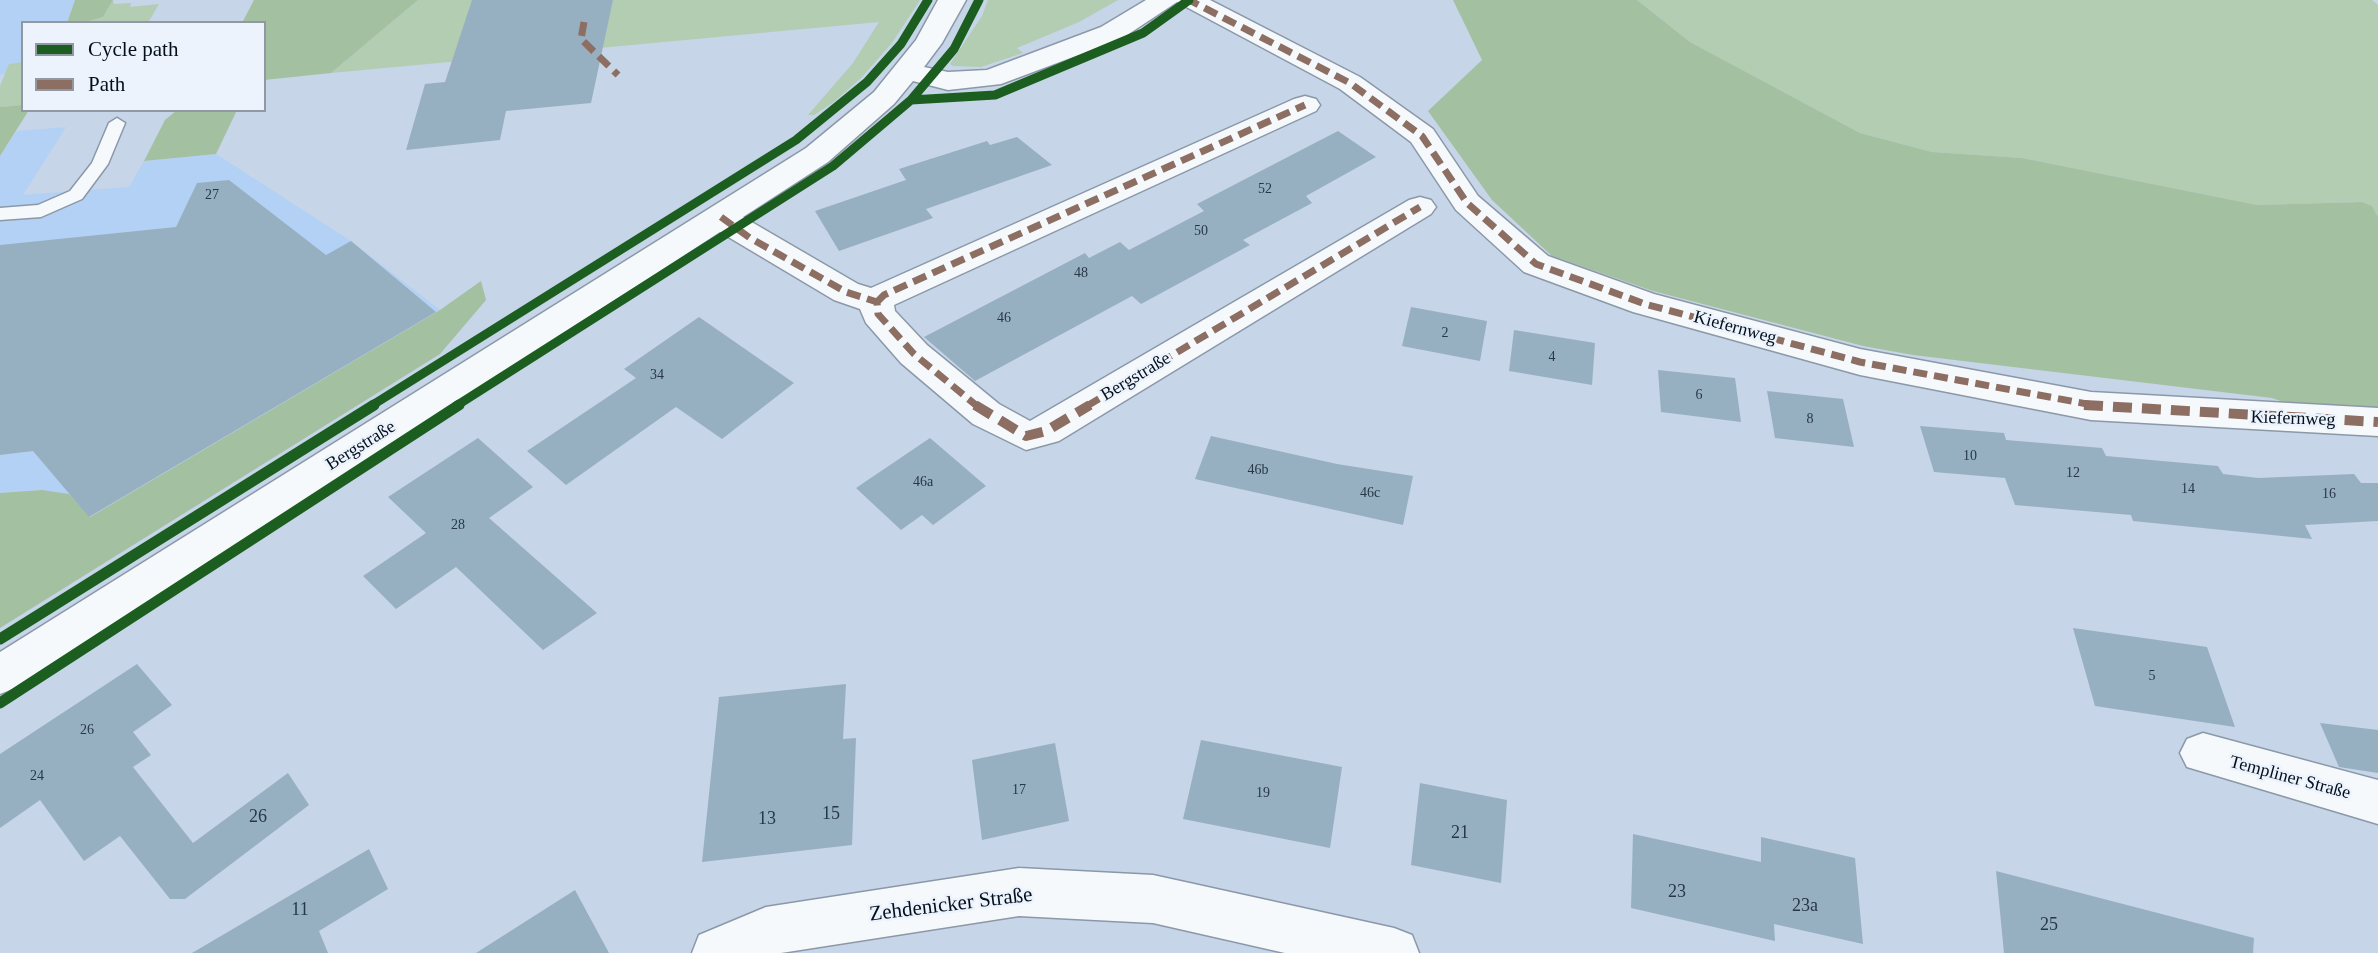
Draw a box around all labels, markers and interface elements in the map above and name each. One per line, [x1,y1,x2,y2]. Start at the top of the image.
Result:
legend [21,21,266,112]
text: Cycle path [88,37,178,61]
text: Path [88,72,125,96]
house number: 52 [1258,181,1272,197]
house number: 27 [205,187,219,203]
house number: 50 [1194,223,1208,239]
house number: 48 [1074,265,1088,281]
street label: Kiefernweg [1691,307,1779,349]
house number: 46 [997,310,1011,326]
house number: 2 [1442,325,1448,341]
street label: Bergstraße [1097,348,1175,406]
house number: 4 [1548,349,1556,365]
house number: 34 [650,367,664,383]
house number: 6 [1696,387,1702,403]
street label: Kiefernweg [2250,407,2336,431]
house number: 8 [1806,411,1814,427]
street label: Bergstraße [322,416,400,476]
house number: 10 [1963,448,1977,464]
house number: 46b [1248,462,1268,478]
house number: 12 [2066,465,2080,481]
house number: 46a [913,474,933,490]
house number: 14 [2181,481,2195,497]
house number: 46c [1360,485,1380,501]
house number: 16 [2322,486,2336,502]
house number: 28 [451,517,465,533]
house number: 5 [2148,668,2156,684]
house number: 26 [80,722,94,738]
street label: Templiner Straße [2227,751,2353,805]
house number: 24 [30,768,44,784]
house number: 17 [1012,782,1026,798]
house number: 19 [1256,785,1270,801]
house number: 15 [822,803,840,825]
house number: 26 [249,806,267,828]
house number: 13 [758,808,776,830]
house number: 21 [1451,822,1469,844]
house number: 23 [1668,881,1686,903]
street label: Zehdenicker Straße [868,883,1034,927]
house number: 23a [1792,895,1818,917]
house number: 11 [291,899,309,921]
house number: 25 [2040,914,2058,936]

